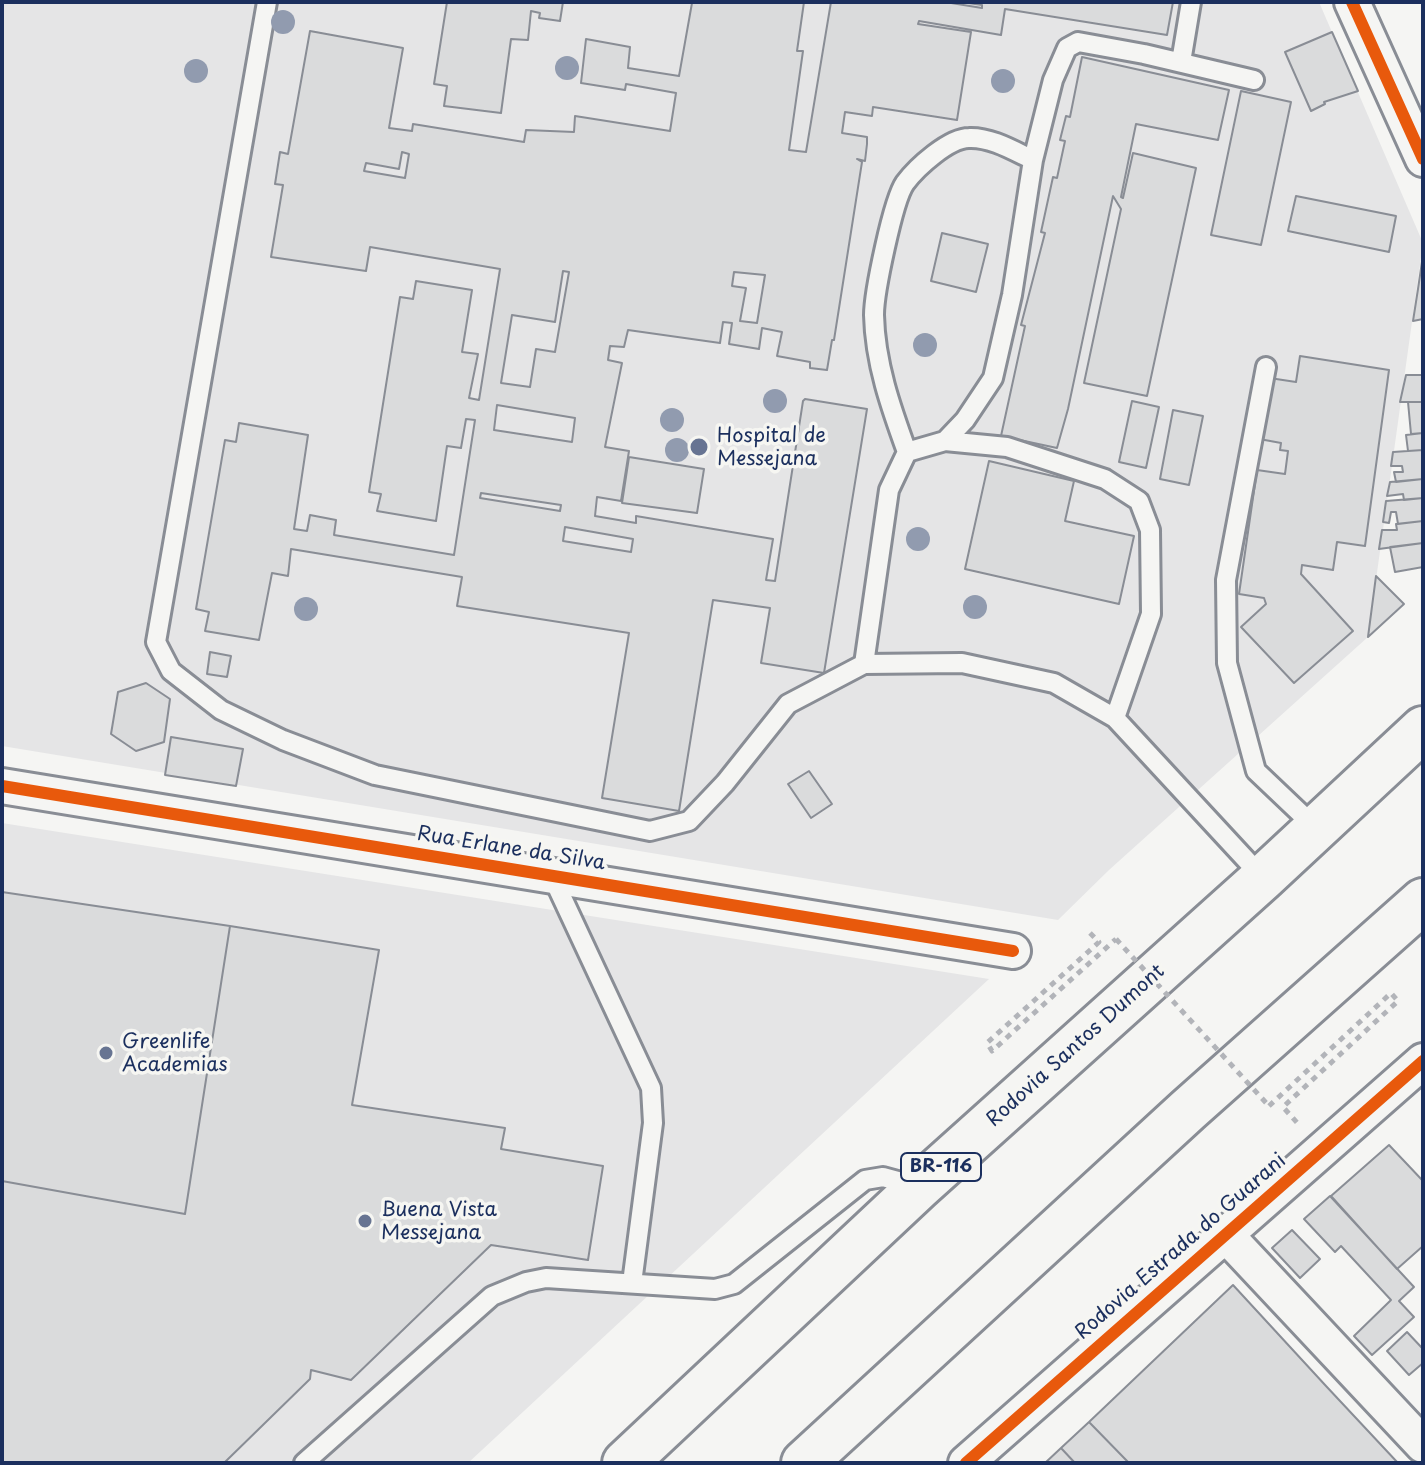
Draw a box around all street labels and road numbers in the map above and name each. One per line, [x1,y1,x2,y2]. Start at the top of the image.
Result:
street label: Rua Erlane da Silva [415,822,607,876]
street label: Rodovia Santos Dumont [982,960,1170,1132]
street label: Rodovia Estrada do Guarani [1071,1149,1291,1345]
road number: BR-116 [901,1153,981,1181]

